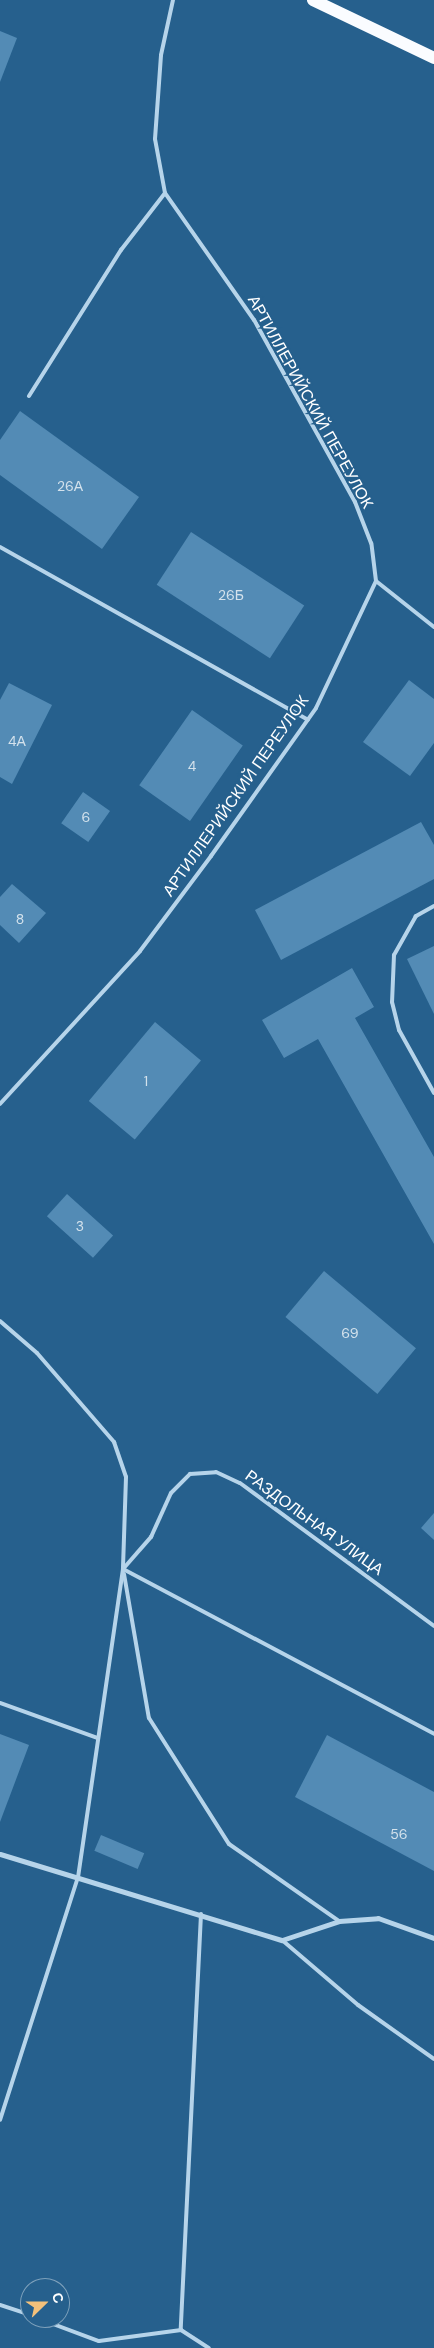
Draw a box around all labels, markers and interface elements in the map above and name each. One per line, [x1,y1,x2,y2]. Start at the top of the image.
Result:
street label: АРТИЛЛЕРИЙСКИЙ ПЕРЕУЛОК [243,292,377,512]
house number: 26А [57,478,83,494]
house number: 26Б [218,587,244,603]
street label: АРТИЛЛЕРИЙСКИЙ ПЕРЕУЛОК [159,692,313,900]
house number: 4А [8,733,26,749]
house number: 4 [188,758,196,774]
house number: 6 [82,809,90,825]
house number: 8 [16,911,24,927]
house number: 1 [144,1073,148,1089]
house number: 3 [76,1218,84,1234]
house number: 69 [341,1325,359,1341]
street label: РАЗДОЛЬНАЯ УЛИЦА [241,1466,387,1580]
house number: 56 [390,1826,408,1842]
north arrow [20,2278,70,2328]
text: С [48,2290,68,2306]

